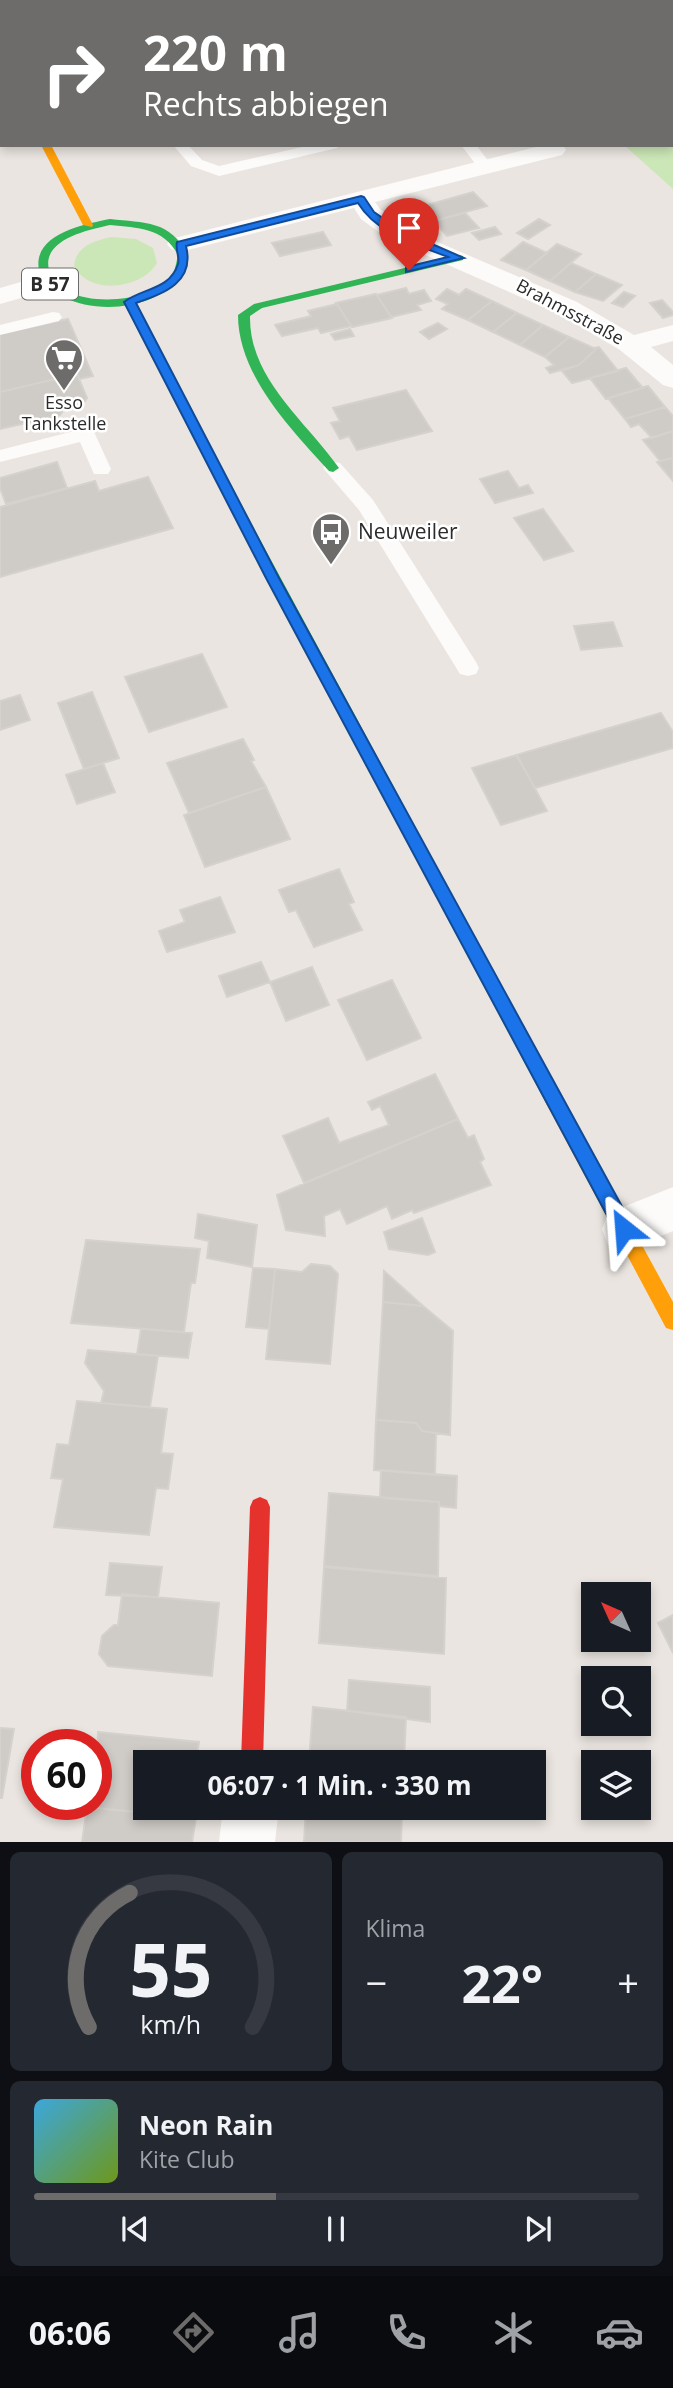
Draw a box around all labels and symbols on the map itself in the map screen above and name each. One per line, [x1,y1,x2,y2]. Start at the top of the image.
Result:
pin [379,198,439,270]
road number: B 57 [22,268,78,300]
street label: Brahmsstraße [512,273,629,350]
supermarket icon: Esso Tankstelle [43,337,85,392]
place label: Esso Tankstelle [22,390,106,435]
bus stop icon: Neuweiler [310,511,352,566]
place label: Neuweiler [358,517,458,545]
position arrow [587,1192,661,1266]
north arrow [581,1582,651,1652]
speed limit sign: 60 [21,1729,112,1820]

